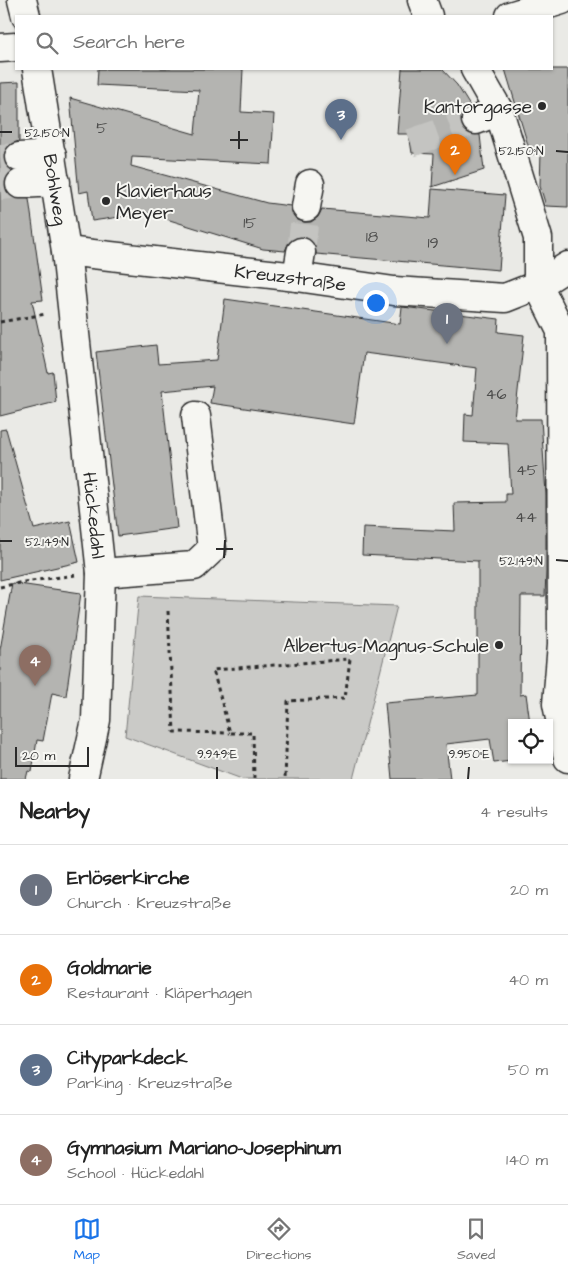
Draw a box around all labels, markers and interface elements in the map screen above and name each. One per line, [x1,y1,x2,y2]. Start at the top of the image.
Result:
search box [15,15,553,70]
icon: search [33,29,61,57]
text: Search here [73,29,185,56]
place label: Kantorgasse [424,94,532,122]
pin: 3 [325,99,357,140]
marker: Kantorgasse [536,100,548,112]
house number: 5 [96,117,108,139]
text: 52.150°N [25,125,70,142]
pin: 2 [439,134,471,175]
text: 52.150°N [499,143,544,160]
street label: Bohlweg [36,152,74,228]
place label: Klavierhaus Meyer [116,178,212,228]
marker: Klavierhaus Meyer [100,195,112,207]
house number: 15 [243,212,257,234]
house number: 18 [366,226,378,248]
house number: 19 [427,232,439,254]
street label: Kreuzstraße [233,258,348,299]
your location [363,290,389,316]
pin: 1 [431,303,463,344]
house number: 46 [486,383,506,405]
house number: 45 [516,459,539,481]
street label: Hückedahl [75,471,111,560]
house number: 44 [515,506,537,528]
text: 52.149°N [25,534,69,551]
text: 52.149°N [499,553,543,570]
place label: Albertus-Magnus-Schule [283,633,489,661]
marker: Albertus-Magnus-Schule [493,639,505,651]
pin: 4 [19,645,51,686]
map controls [508,719,553,764]
button: locate [508,719,553,764]
scale bar [15,744,89,767]
text: 20 m [22,746,55,766]
text: 9.949°E [197,746,237,763]
text: 9.950°E [448,746,490,763]
text: Nearby [20,797,90,826]
text: 4 results [480,801,548,823]
text: Erlöserkirche [67,865,189,892]
text: 1 [35,879,37,901]
text: 20 m [510,879,548,901]
text: Church · Kreuzstraße [67,892,231,914]
text: Goldmarie [67,955,152,982]
text: 2 [31,969,41,991]
text: 40 m [508,969,548,991]
text: Restaurant · Kläperhagen [67,982,252,1004]
text: Cityparkdeck [67,1045,188,1072]
text: 3 [32,1059,40,1081]
text: 50 m [508,1059,548,1081]
text: Parking · Kreuzstraße [67,1072,232,1094]
text: Gymnasium Mariano-Josephinum [67,1135,341,1162]
text: 4 [31,1149,41,1171]
text: 140 m [506,1149,548,1171]
text: School · Hückedahl [67,1162,204,1184]
tab: Map [73,1215,101,1265]
tab: Directions [246,1215,311,1265]
tab: Saved [457,1215,495,1265]

